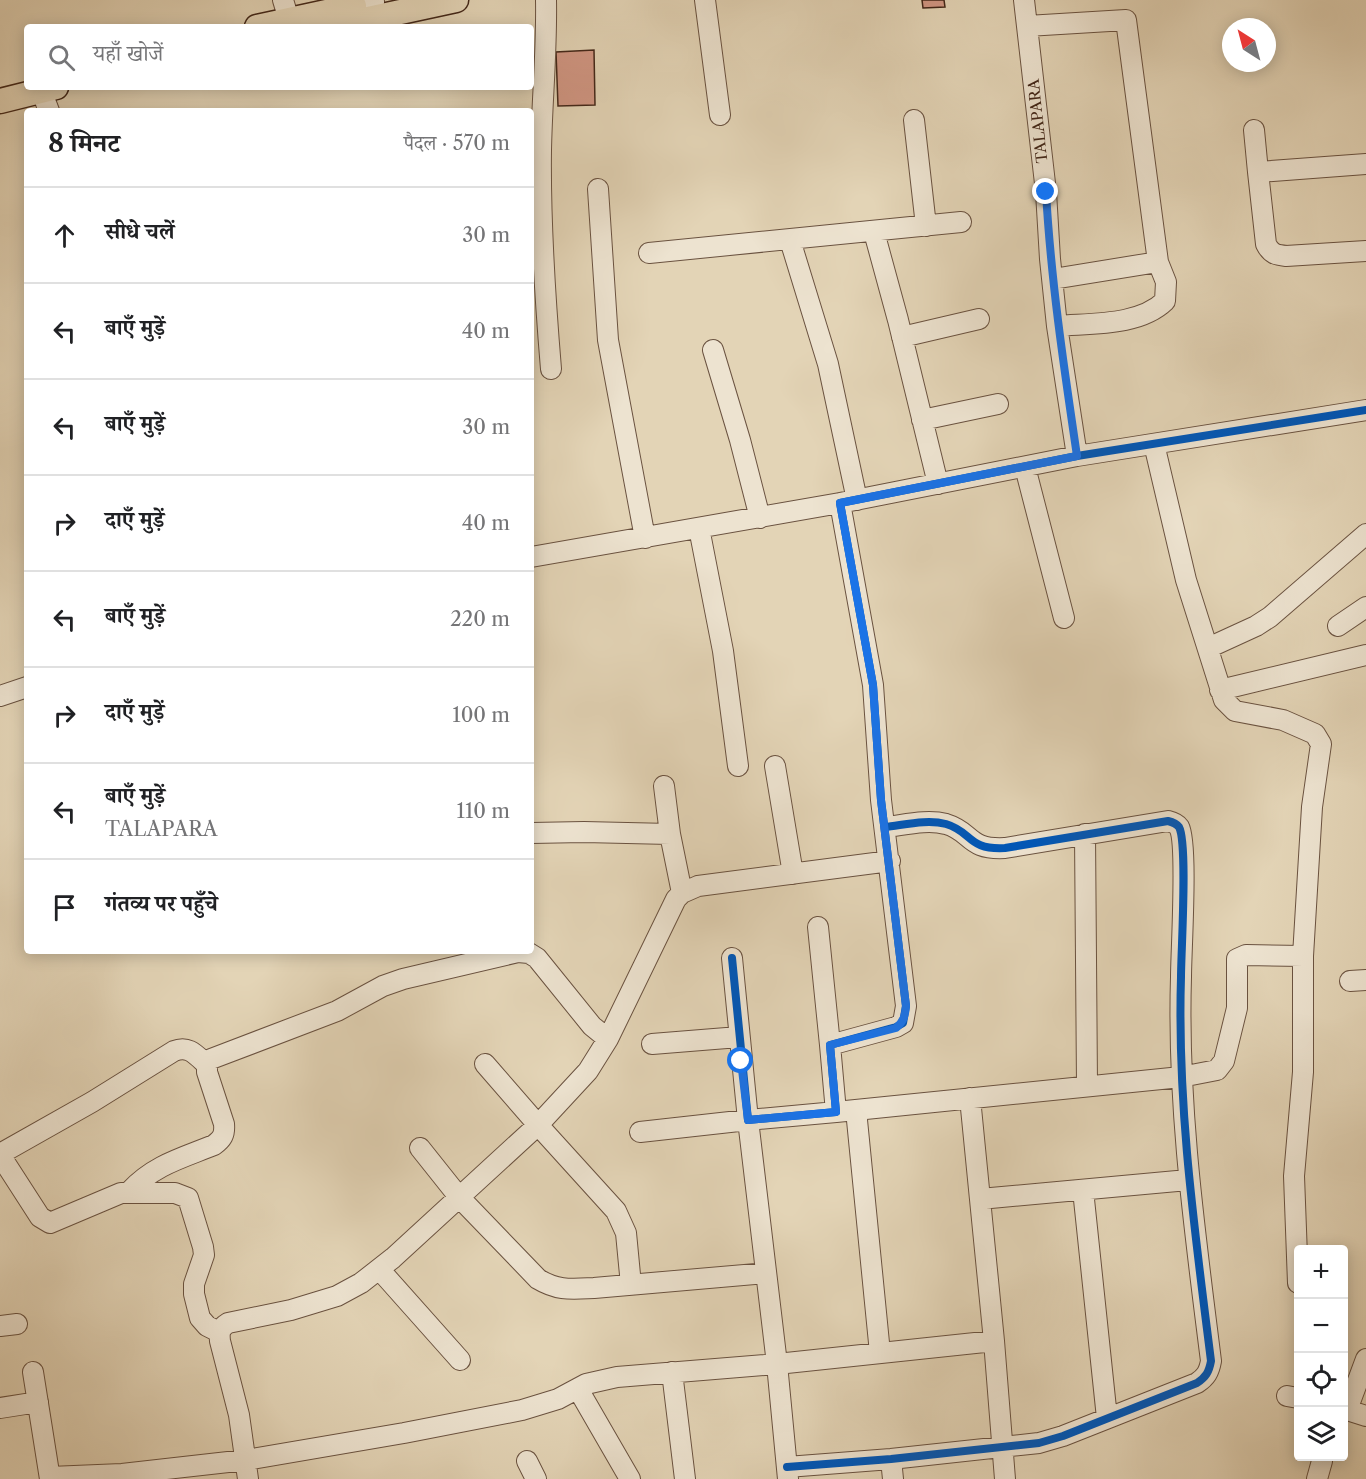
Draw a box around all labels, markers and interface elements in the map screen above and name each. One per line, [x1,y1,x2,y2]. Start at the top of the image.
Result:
north arrow [1222,18,1276,72]
search box [24,24,534,90]
text: यहाँ खोजें [93,40,163,67]
icon: search [45,41,78,74]
street label: TALAPARA [1024,77,1051,164]
text: 8 मिनट [48,127,120,159]
text: पैदल · 570 m [404,131,510,155]
route end [1032,178,1058,204]
text: सीधे चलें [105,218,174,245]
icon: ahead [48,219,81,252]
text: 30 m [462,223,510,247]
text: बाएँ मुड़ें [105,314,165,341]
icon: left [48,315,81,348]
text: 40 m [462,319,510,343]
text: बाएँ मुड़ें [105,410,165,437]
icon: left [48,411,81,444]
text: 30 m [462,415,510,439]
text: दाएँ मुड़ें [105,506,164,533]
icon: right [48,507,81,540]
text: 40 m [462,511,510,535]
text: बाएँ मुड़ें [105,602,165,629]
icon: left [48,603,81,636]
text: 220 m [450,607,510,631]
text: दाएँ मुड़ें [105,698,164,725]
icon: right [48,699,81,732]
text: 100 m [452,703,510,727]
text: बाएँ मुड़ें [105,782,165,809]
icon: left [48,795,81,828]
text: 110 m [457,799,510,823]
text: TALAPARA [105,817,218,841]
text: गंतव्य पर पहुँचे [105,890,218,917]
icon: arrive [48,891,81,924]
route start [727,1047,753,1073]
map controls [1294,1245,1348,1461]
button: + [1294,1245,1348,1299]
button: − [1294,1299,1348,1353]
button: locate [1294,1353,1348,1407]
button: layers [1294,1407,1348,1461]

